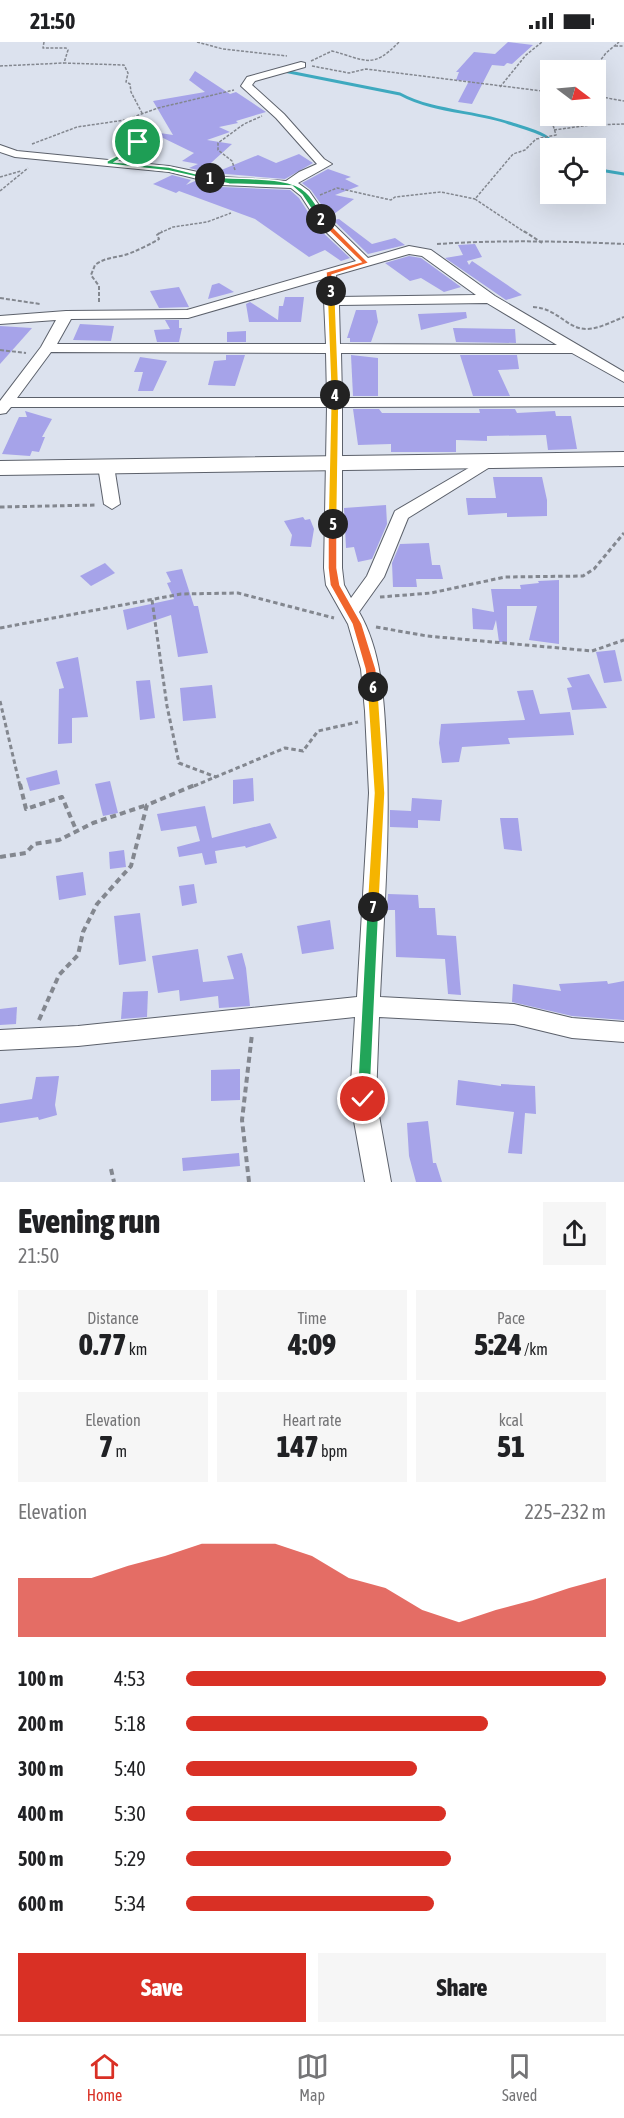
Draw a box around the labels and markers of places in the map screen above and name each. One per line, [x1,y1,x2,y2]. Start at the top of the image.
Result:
pin [112,116,163,167]
pin: 1 [195,163,225,193]
pin: 2 [306,204,336,234]
pin: 3 [316,276,346,306]
pin: 4 [320,380,350,410]
pin: 5 [318,509,348,539]
pin: 6 [358,672,388,702]
pin: 7 [358,892,388,922]
pin [337,1073,388,1124]

